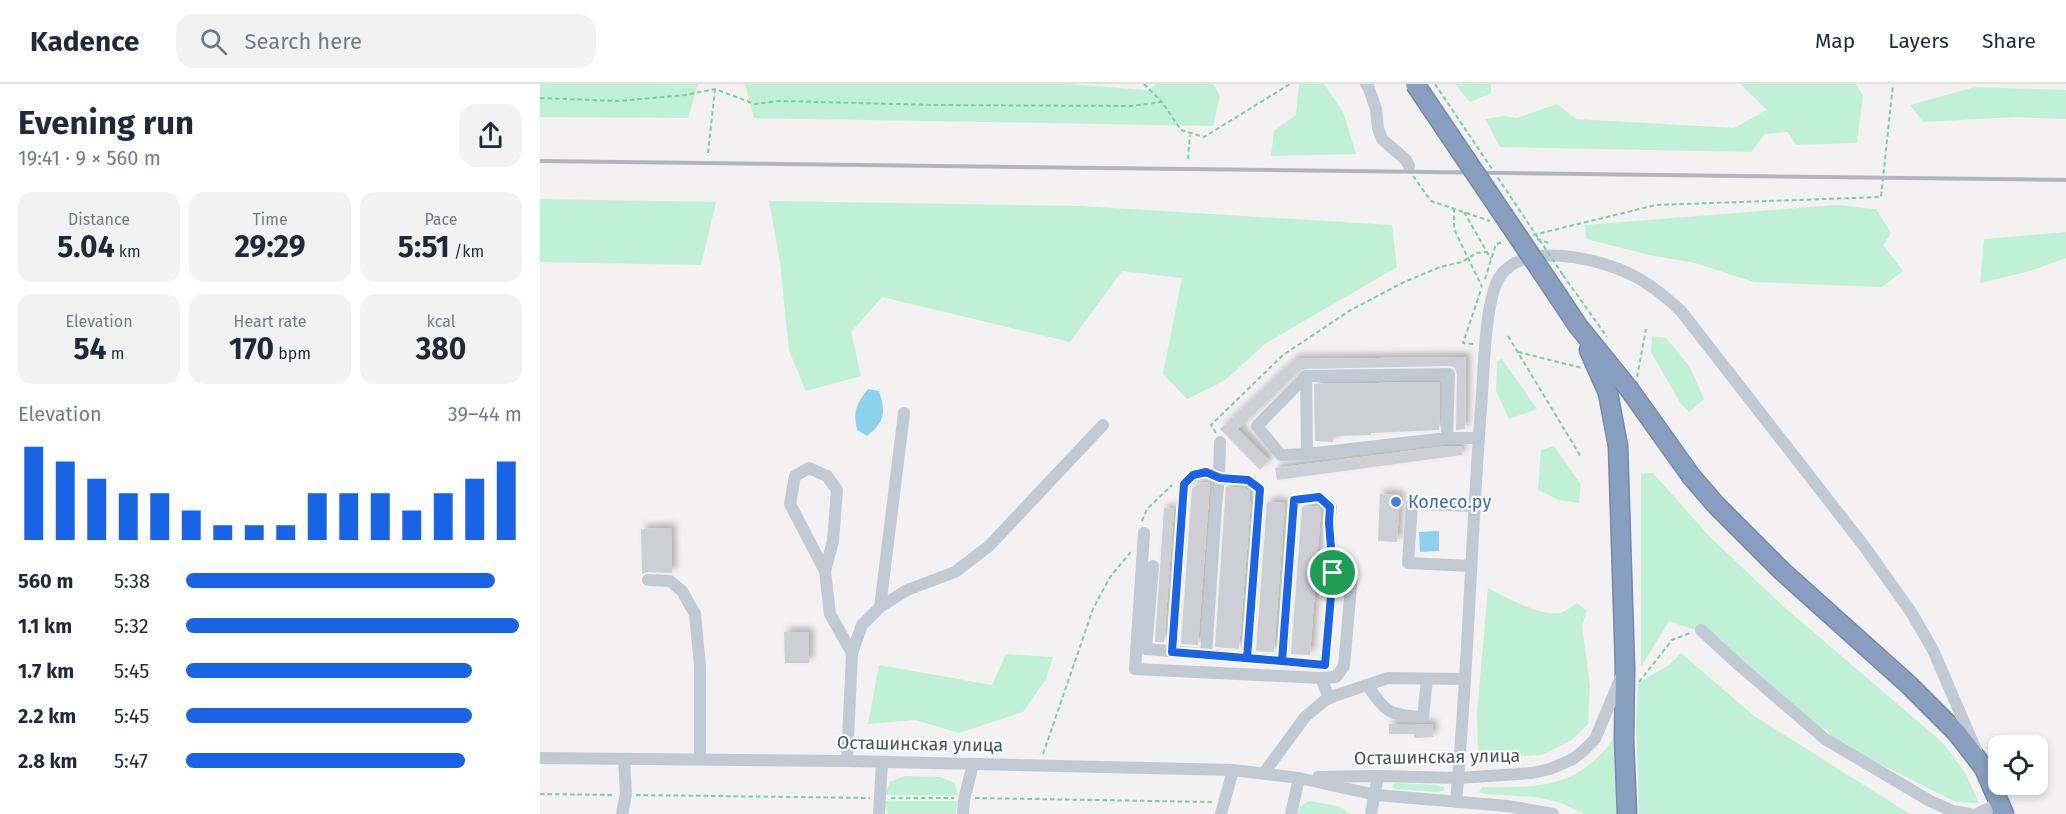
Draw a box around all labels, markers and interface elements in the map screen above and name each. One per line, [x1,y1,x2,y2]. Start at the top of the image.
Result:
search box [176,14,596,68]
text: Kadence [30,25,140,58]
icon: search [197,25,230,58]
text: Search here [245,28,362,55]
text: Map [1815,28,1855,54]
text: Layers [1888,28,1949,54]
text: Share [1982,28,2036,54]
text: Evening run [18,103,194,143]
button: share [459,104,522,167]
text: 19:41 · 9 × 560 m [18,146,161,170]
text: Distance [68,210,130,229]
text: Time [252,210,288,229]
text: Pace [424,210,458,229]
text: 5.04 [57,229,115,265]
text: 29:29 [234,229,306,265]
text: 5:51 [398,229,450,265]
text: km [115,242,141,261]
text: /km [450,242,484,261]
text: Elevation [65,312,133,331]
text: Heart rate [234,312,306,331]
text: kcal [427,312,455,331]
text: 54 [74,331,107,367]
text: 170 [229,331,274,367]
text: 380 [416,331,466,367]
text: m [107,344,124,363]
text: bpm [274,344,311,363]
text: Elevation [18,402,102,426]
text: 39–44 m [448,402,522,426]
place label: Колесо.ру [1408,491,1491,513]
marker: Колесо.ру [1389,495,1403,509]
pin [1307,547,1358,598]
icon: arrive [1316,556,1349,589]
text: 560 m [18,569,73,593]
text: 5:38 [114,569,150,593]
text: 1.1 km [18,614,72,638]
text: 5:32 [114,614,149,638]
text: 1.7 km [18,659,74,683]
text: 5:45 [114,659,149,683]
text: 2.2 km [18,704,76,728]
text: 5:45 [114,704,149,728]
street label: Осташинская улица [837,732,1003,756]
map controls [1988,735,2048,795]
button: locate [1988,735,2048,795]
street label: Осташинская улица [1354,745,1520,769]
text: 2.8 km [18,749,77,773]
text: 5:47 [114,749,148,773]

